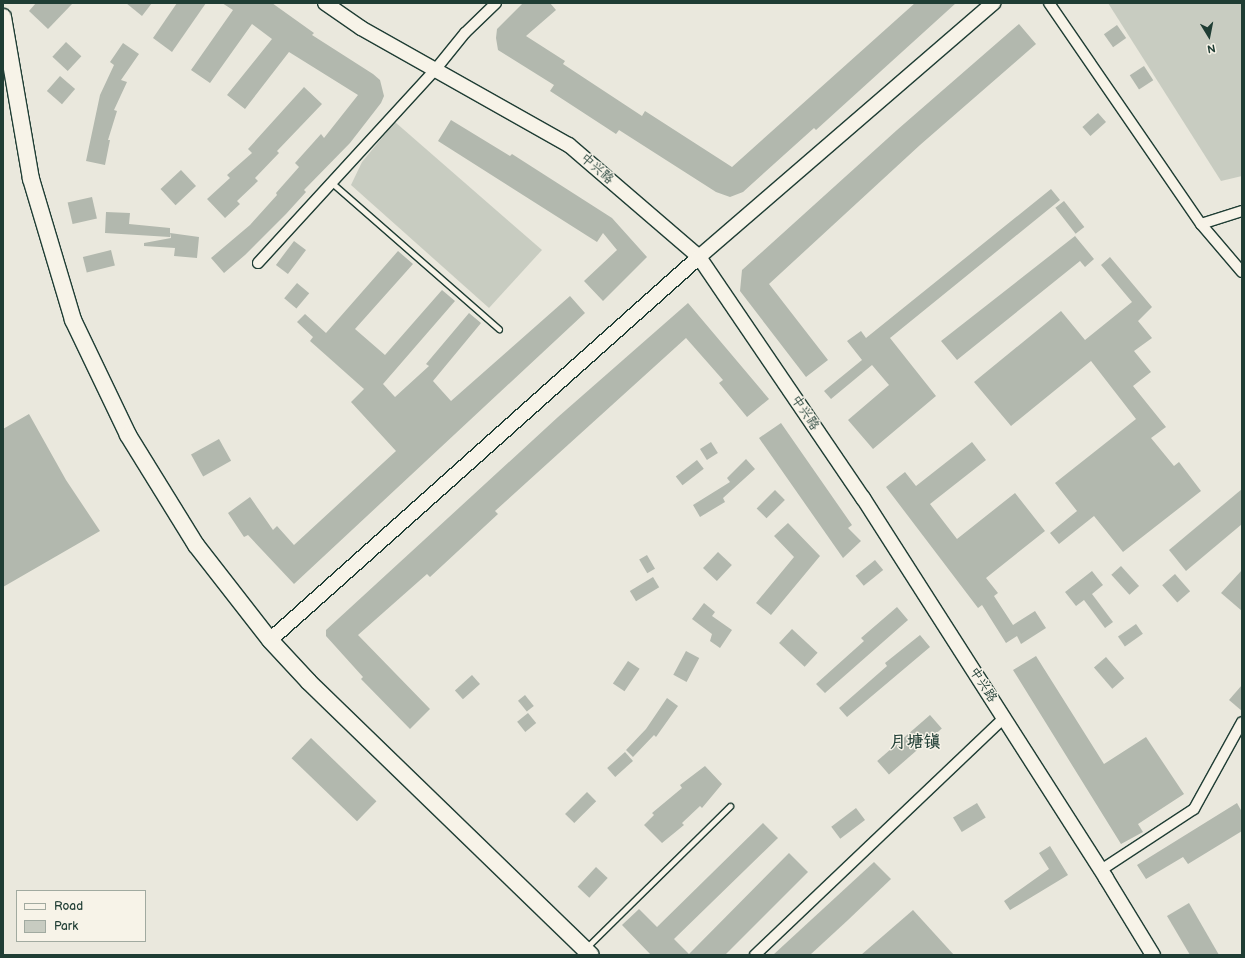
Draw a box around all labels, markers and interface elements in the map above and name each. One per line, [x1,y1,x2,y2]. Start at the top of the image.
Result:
north arrow [1189,16,1229,56]
text: N [1206,41,1216,55]
street label: 中兴路 [577,150,617,188]
street label: 中兴路 [788,392,822,434]
street label: 中兴路 [966,664,1000,706]
district label: 月塘镇 [890,733,940,753]
legend [16,890,146,942]
text: Road [54,899,83,914]
text: Park [54,919,78,934]

